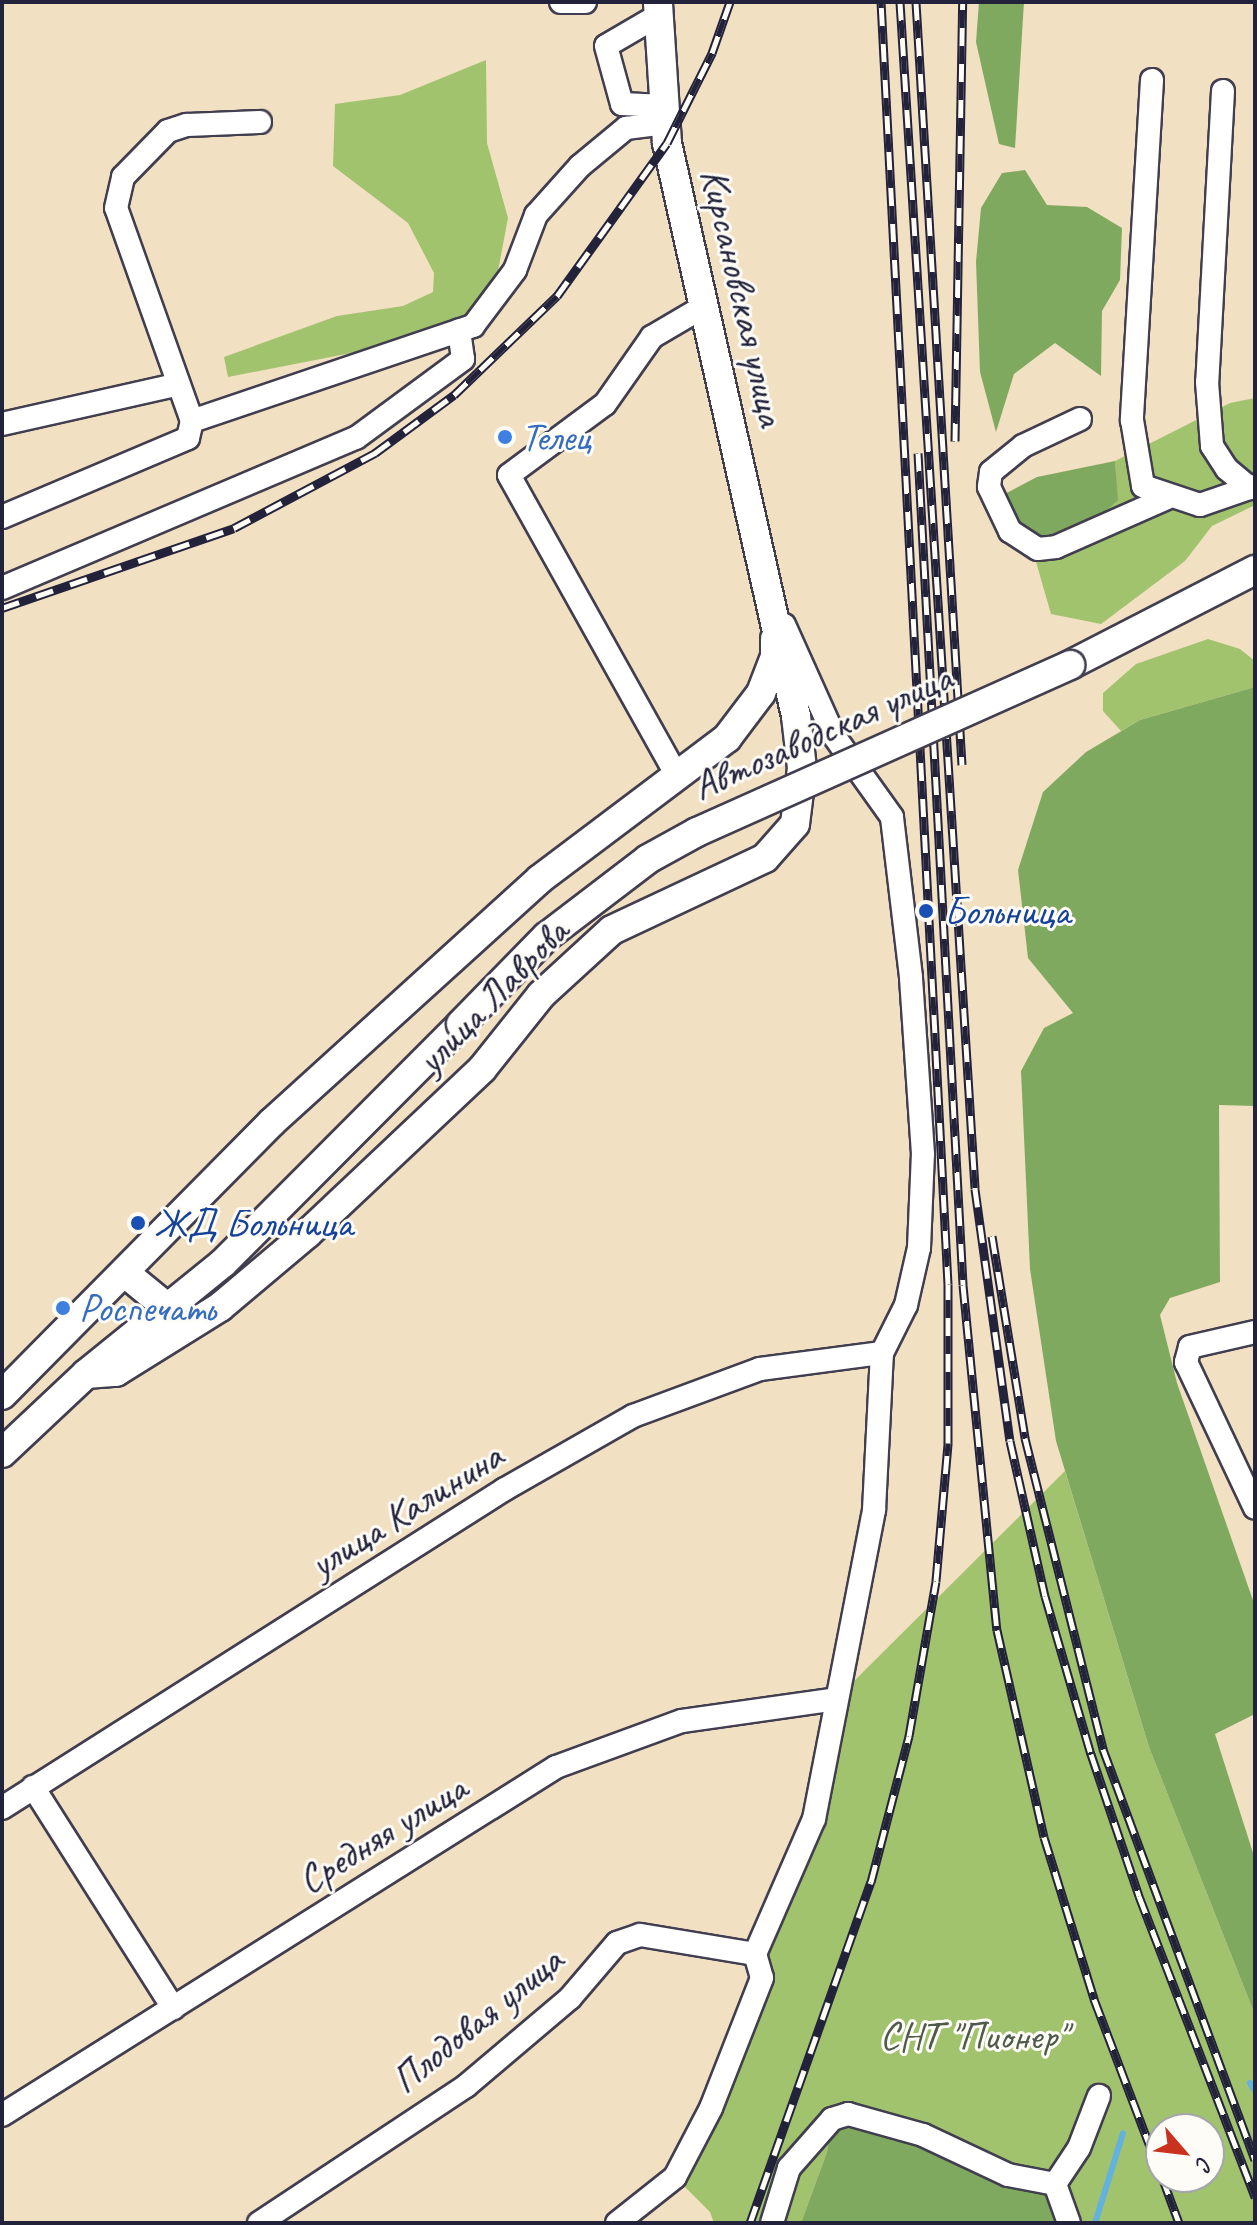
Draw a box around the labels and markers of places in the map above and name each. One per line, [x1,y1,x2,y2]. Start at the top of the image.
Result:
place label: Телец [521,413,590,461]
marker: Телец [496,428,514,446]
place label: Больница [944,887,1070,935]
marker: Больница [915,900,937,922]
place label: ЖД Больница [154,1199,352,1247]
marker: ЖД Больница [129,1214,147,1232]
place label: Роспечать [79,1284,215,1332]
marker: Роспечать [54,1299,72,1317]

